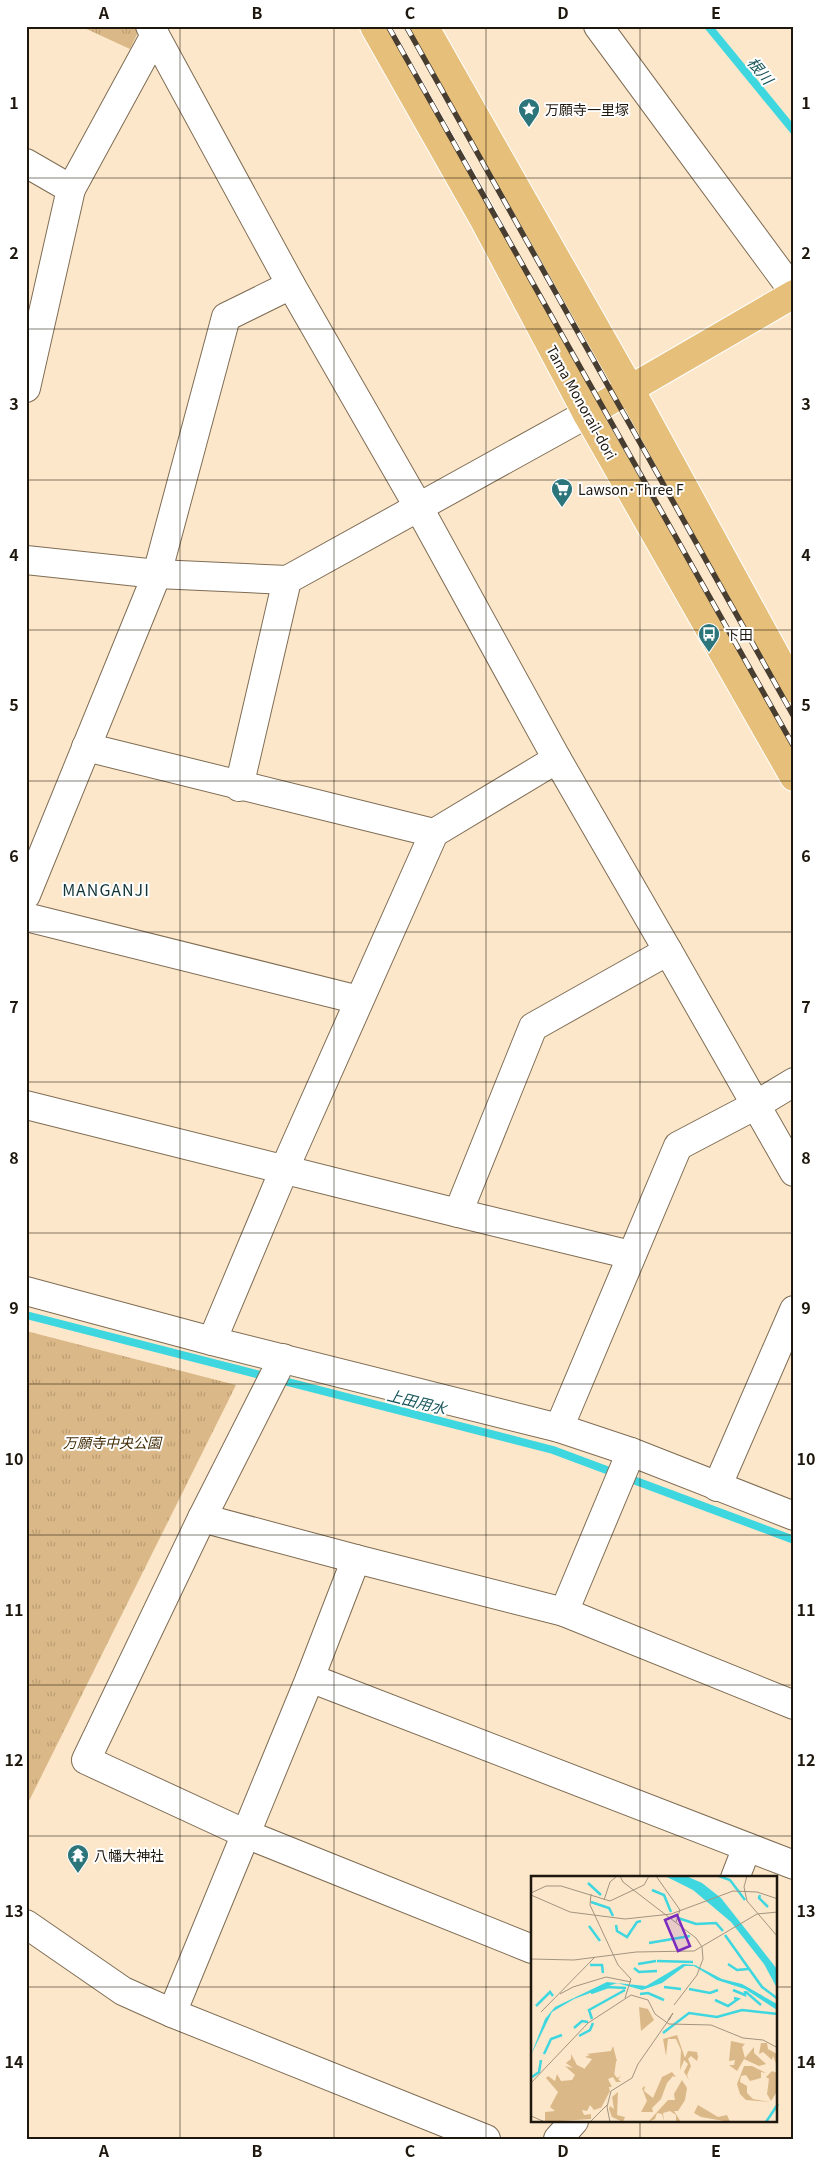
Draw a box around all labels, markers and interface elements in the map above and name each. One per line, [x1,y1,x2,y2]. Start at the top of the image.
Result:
text: A [98,0,110,24]
text: B [252,0,263,24]
text: C [405,0,416,24]
text: D [557,0,569,24]
text: E [711,0,721,24]
water label: 根川 [743,52,780,90]
text: 1 [9,90,19,114]
text: 1 [801,90,811,114]
place icon: 万願寺一里塚 [517,97,541,128]
place label: 万願寺一里塚 [545,99,629,119]
text: 2 [9,240,19,264]
text: 2 [801,240,811,264]
street label: Tama Monorail-dori [542,341,622,463]
text: 3 [9,391,19,415]
text: 3 [801,391,811,415]
supermarket icon: Lawson･Three F [550,477,574,508]
place label: Lawson･Three F [578,479,684,499]
text: 4 [9,542,19,566]
text: 4 [801,542,811,566]
bus stop icon: 下田 [697,622,721,653]
place label: 下田 [725,624,753,644]
text: 5 [9,692,19,716]
text: 5 [801,692,811,716]
text: 6 [9,843,19,867]
text: 6 [801,843,811,867]
district label: MANGANJI [62,877,150,901]
text: 7 [9,994,19,1018]
text: 7 [801,994,811,1018]
text: 8 [9,1145,19,1169]
text: 8 [801,1145,811,1169]
text: 9 [9,1295,19,1319]
text: 9 [801,1295,811,1319]
water label: 上田用水 [385,1384,451,1419]
park label: 万願寺中央公園 [63,1432,163,1452]
text: 10 [5,1446,23,1470]
text: 10 [797,1446,815,1470]
text: 11 [5,1597,23,1621]
text: 11 [797,1597,815,1621]
text: 12 [5,1747,23,1771]
text: 12 [797,1747,815,1771]
temple icon: 八幡大神社 [66,1843,90,1874]
place label: 八幡大神社 [94,1845,164,1865]
inset map [531,1876,778,2122]
text: 13 [5,1898,23,1922]
text: 13 [797,1898,815,1922]
text: 14 [5,2049,23,2073]
text: 14 [797,2049,815,2073]
text: A [98,2138,110,2162]
text: B [252,2138,263,2162]
text: C [405,2138,416,2162]
text: D [557,2138,569,2162]
text: E [711,2138,721,2162]

